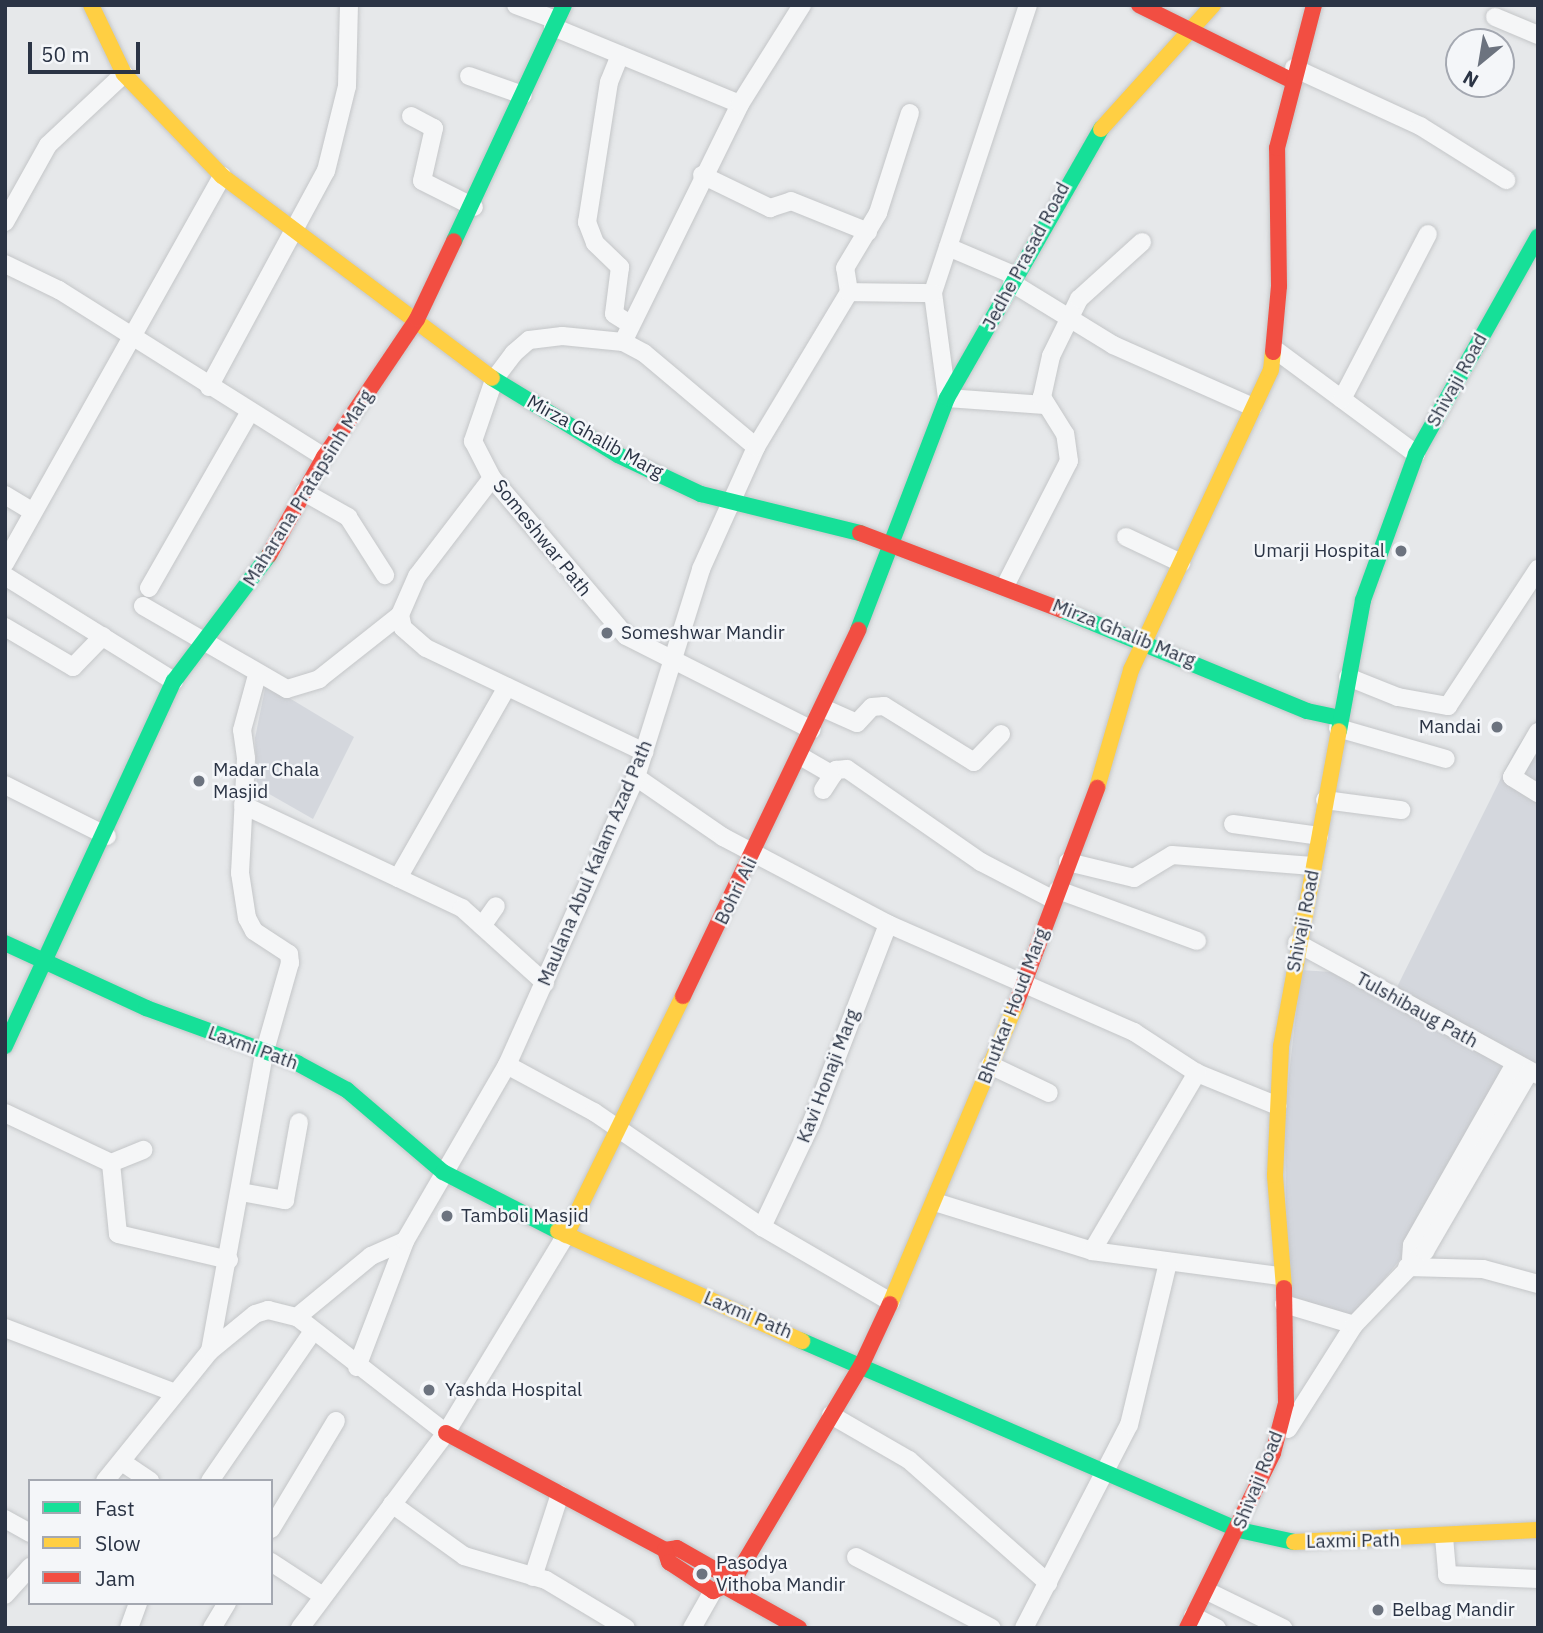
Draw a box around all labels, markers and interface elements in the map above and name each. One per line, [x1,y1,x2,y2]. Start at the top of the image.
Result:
scale bar [32,28,144,72]
north arrow [1445,28,1515,98]
text: 50 m [41,40,90,68]
text: N [1459,66,1482,93]
street label: Jedhe Prasad Road [977,178,1075,334]
street label: Shivaji Road [1422,329,1492,431]
street label: Maharana Pratapsinh Marg [238,386,378,590]
street label: Mirza Ghalib Marg [523,390,667,484]
street label: Someshwar Path [488,475,596,601]
place label: Umarji Hospital [1253,540,1385,562]
marker: Umarji Hospital [1391,541,1411,561]
street label: Mirza Ghalib Marg [1049,594,1199,672]
place label: Someshwar Mandir [621,622,785,644]
marker: Someshwar Mandir [599,625,615,641]
place label: Mandai [1419,716,1481,738]
marker: Mandai [1487,717,1507,737]
street label: Maulana Abul Kalam Azad Path [533,737,657,989]
place label: Madar Chala Masjid [213,759,319,803]
marker: Madar Chala Masjid [191,773,207,789]
street label: Bohri Ali [710,854,762,928]
street label: Shivaji Road [1282,868,1324,974]
street label: Bhutkar Houd Marg [973,925,1053,1087]
street label: Tulshibaug Path [1352,967,1482,1053]
street label: Kavi Honaji Marg [792,1006,864,1146]
street label: Laxmi Path [205,1021,301,1075]
place label: Tamboli Masjid [461,1205,589,1227]
marker: Tamboli Masjid [439,1208,455,1224]
street label: Laxmi Path [700,1286,796,1344]
place label: Yashda Hospital [445,1379,582,1401]
marker: Yashda Hospital [419,1380,439,1400]
street label: Shivaji Road [1228,1428,1288,1532]
legend [28,1479,273,1605]
text: Fast [95,1494,135,1522]
text: Slow [95,1529,141,1557]
street label: Laxmi Path [1306,1529,1400,1553]
place label: Pasodya Vithoba Mandir [716,1552,845,1596]
text: Jam [95,1564,135,1592]
marker: Pasodya Vithoba Mandir [694,1566,710,1582]
place label: Belbag Mandir [1392,1599,1515,1621]
marker: Belbag Mandir [1370,1602,1386,1618]

